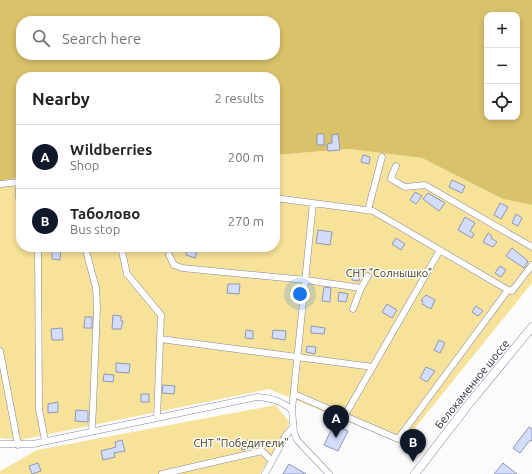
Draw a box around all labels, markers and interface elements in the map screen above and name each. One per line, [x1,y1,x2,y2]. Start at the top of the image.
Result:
map controls [484,12,520,120]
button: + [484,12,520,48]
search box [16,16,280,60]
icon: search [30,27,52,49]
text: Search here [62,30,141,47]
button: − [484,48,520,84]
button: locate [484,84,520,120]
text: Nearby [32,89,90,108]
text: 2 results [214,91,264,105]
text: Wildberries [70,141,152,158]
text: A [40,150,50,164]
text: 200 m [228,150,264,164]
text: Shop [70,158,99,172]
text: Таболово [70,205,140,222]
text: B [41,214,49,228]
text: 270 m [228,214,264,228]
text: Bus stop [70,222,120,236]
park label: СНТ "Солнышко" [346,267,432,279]
your location [290,284,310,304]
street label: Белокаменное шоссе [433,337,511,431]
pin: A [323,405,349,438]
pin: B [400,429,426,462]
park label: СНТ "Победители" [193,437,289,449]

